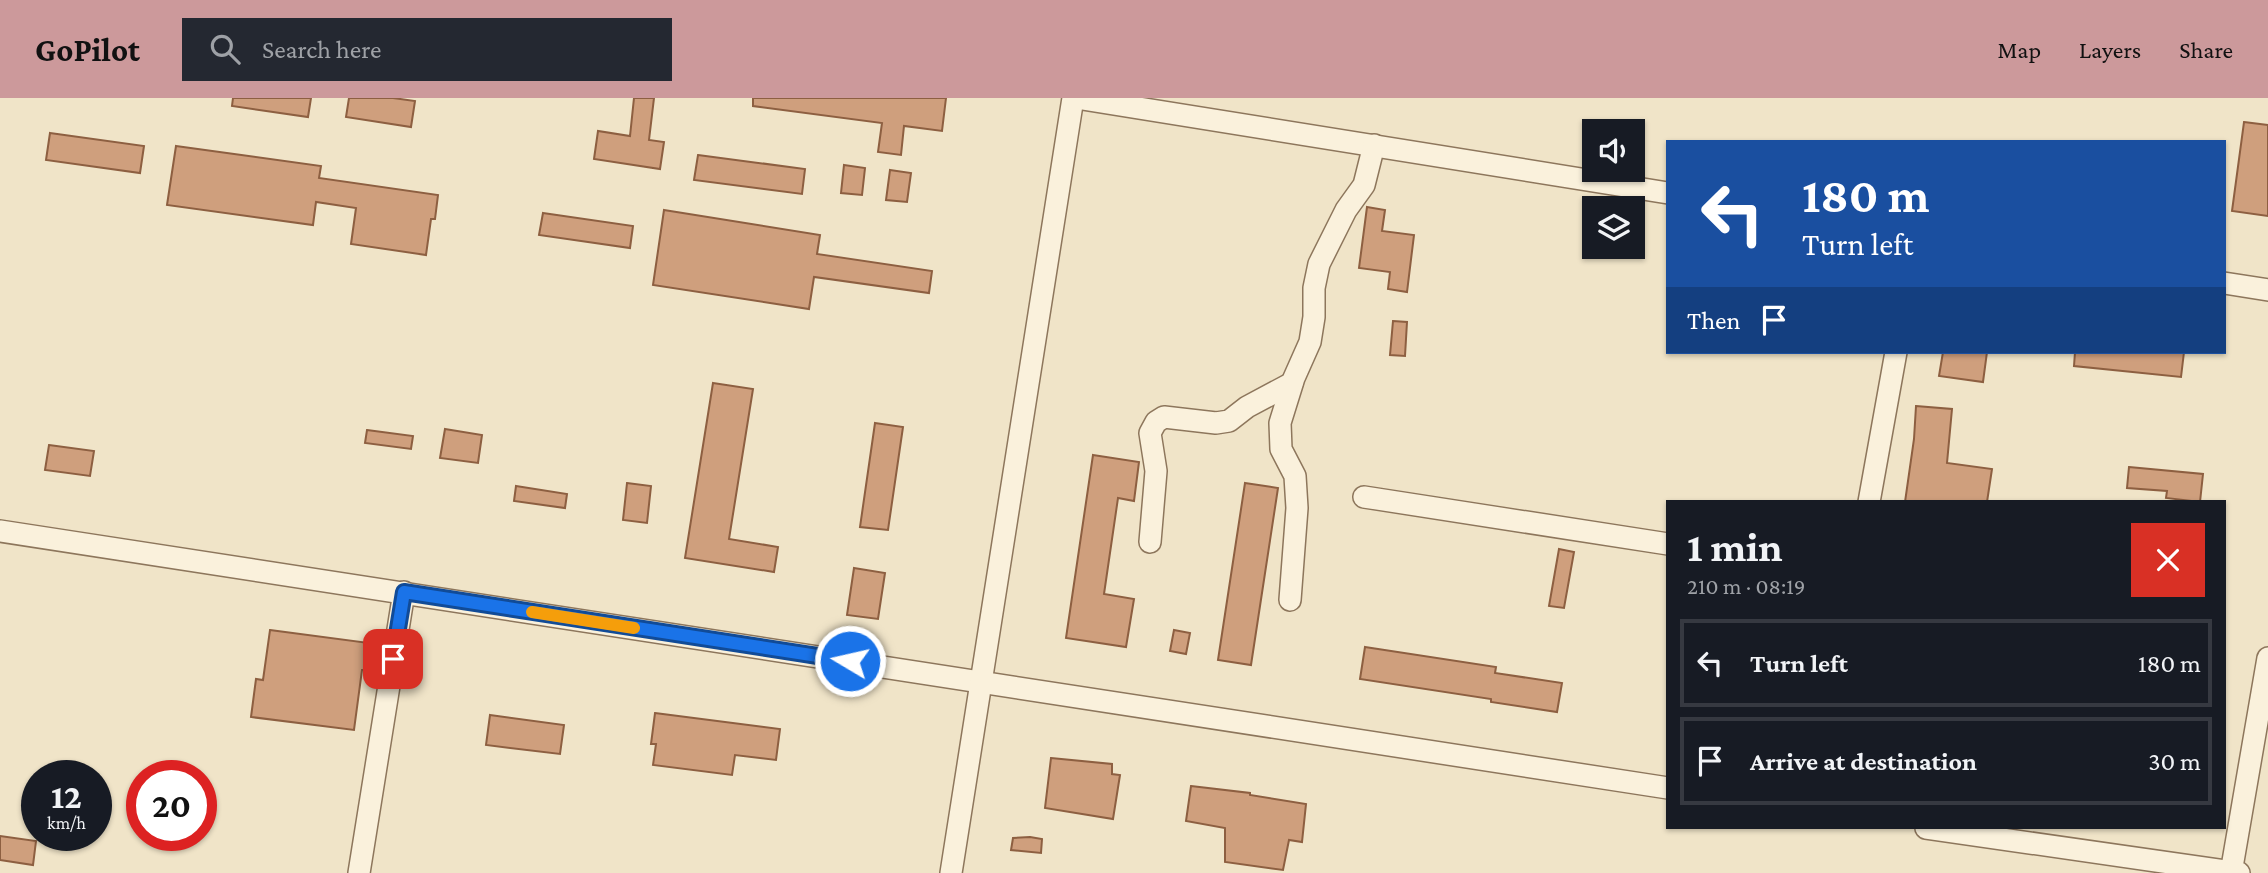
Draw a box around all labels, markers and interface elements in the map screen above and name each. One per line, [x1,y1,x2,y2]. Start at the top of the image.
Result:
search box [182,18,672,81]
icon: search [206,30,244,68]
text: GoPilot [35,31,140,68]
text: Search here [262,35,381,64]
text: Map [1997,36,2041,63]
text: Layers [2079,36,2141,63]
text: Share [2179,36,2233,63]
map controls [1582,119,1645,259]
button: sound [1582,119,1645,182]
icon: left [1687,168,1778,259]
text: 180 m [1802,168,1930,223]
button: layers [1582,196,1645,259]
text: Turn left [1802,226,1913,262]
icon: arrive [1755,301,1793,339]
text: Then [1687,306,1741,335]
text: 1 min [1687,523,1783,570]
button: close [2131,523,2205,597]
text: 210 m · 08:19 [1687,573,1806,599]
position arrow [813,624,887,698]
pin [363,629,423,689]
icon: arrive [374,640,412,678]
icon: left [1691,644,1729,682]
text: Turn left [1750,649,1848,678]
text: 180 m [2138,649,2201,678]
icon: arrive [1691,742,1729,780]
text: Arrive at destination [1750,747,1977,776]
text: 30 m [2148,747,2201,776]
speed limit sign: 20 [126,760,217,851]
text: 12 [51,777,82,816]
text: km/h [47,813,86,833]

